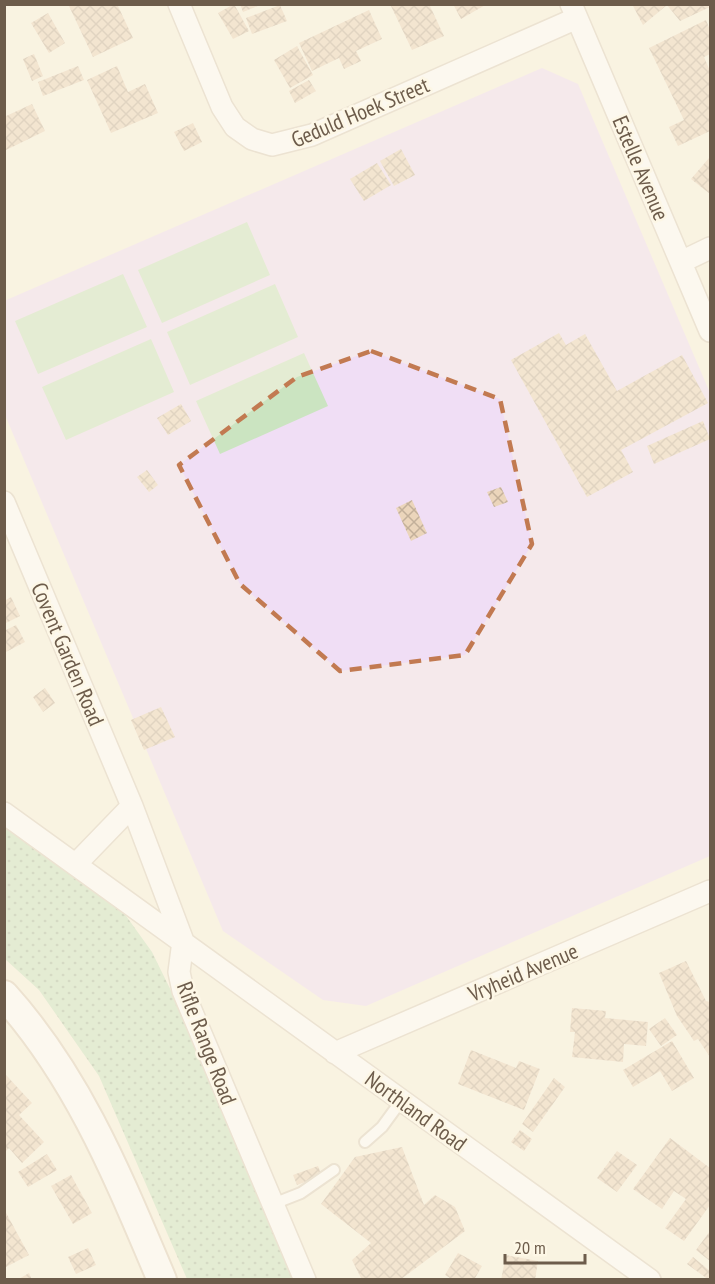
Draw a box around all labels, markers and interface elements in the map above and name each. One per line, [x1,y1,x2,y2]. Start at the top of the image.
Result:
street label: Geduld Hoek Street [287,70,433,154]
street label: Estelle Avenue [606,111,676,225]
street label: Covent Garden Road [25,578,111,730]
street label: Vryheid Avenue [463,936,582,1008]
street label: Rifle Range Road [171,978,243,1108]
street label: Northland Road [360,1065,472,1157]
scale bar [505,1227,584,1265]
text: 20 m [514,1236,546,1259]

